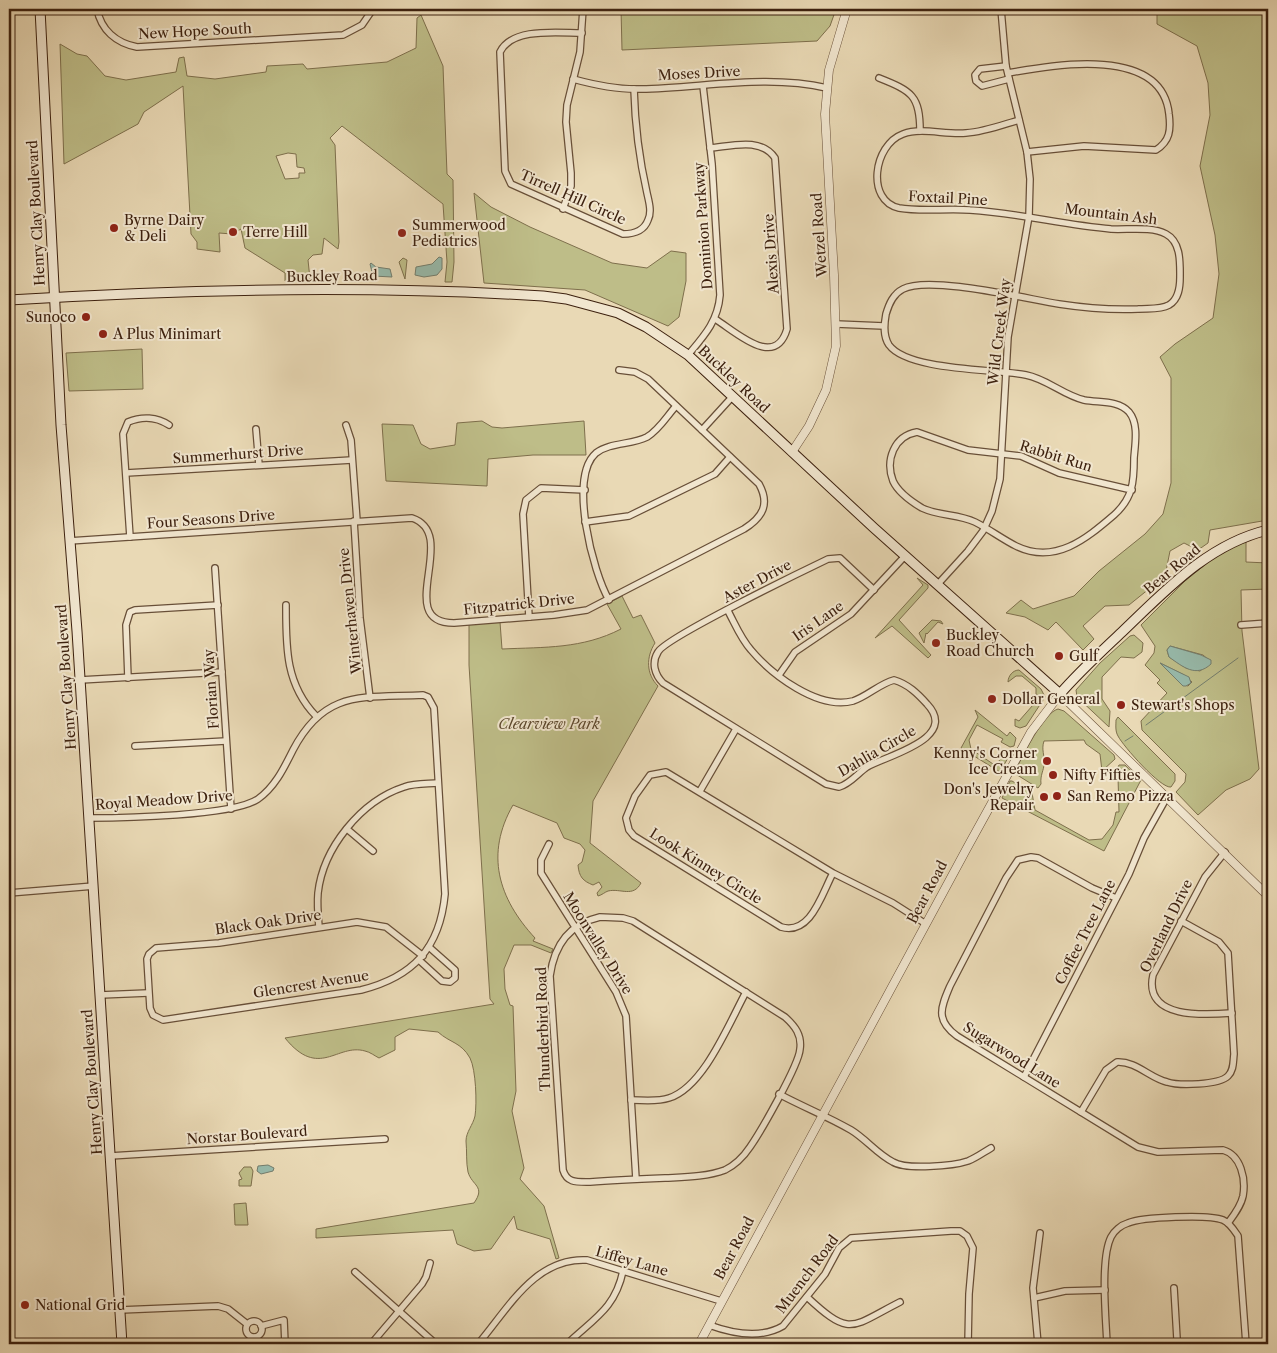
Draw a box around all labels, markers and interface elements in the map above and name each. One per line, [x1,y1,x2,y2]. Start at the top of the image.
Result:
street label: New Hope South [138,19,252,43]
street label: Moses Drive [657,62,741,84]
street label: Henry Clay Boulevard [23,139,49,286]
street label: Dominion Parkway [690,162,716,290]
street label: Tirrell Hill Circle [517,166,629,229]
street label: Foxtail Pine [908,187,988,209]
street label: Wetzel Road [807,192,831,279]
street label: Mountain Ash [1063,199,1159,229]
place label: Byrne Dairy & Deli [124,211,205,245]
street label: Alexis Drive [759,213,783,296]
place label: Summerwood Pediatrics [412,216,506,250]
marker: Byrne Dairy & Deli [108,222,120,234]
place label: Terre Hill [243,223,308,241]
marker: Terre Hill [227,226,239,238]
marker: Summerwood Pediatrics [396,227,408,239]
street label: Buckley Road [286,266,378,286]
street label: Wild Creek Way [983,277,1015,388]
place label: Sunoco [26,308,76,326]
marker: Sunoco [80,311,92,323]
place label: A Plus Minimart [112,325,221,343]
marker: A Plus Minimart [97,328,109,340]
street label: Buckley Road [694,341,774,417]
street label: Rabbit Run [1017,436,1095,476]
street label: Summerhurst Drive [172,440,304,468]
street label: Four Seasons Drive [146,506,276,532]
street label: Bear Road [1140,540,1205,598]
street label: Winterhaven Drive [334,547,366,676]
street label: Aster Drive [719,555,794,607]
street label: Fitzpatrick Drive [462,589,576,619]
street label: Iris Lane [789,597,847,645]
street label: Henry Clay Boulevard [52,603,80,750]
place label: Buckley Road Church [946,626,1035,660]
marker: Buckley Road Church [930,637,942,649]
place label: Gulf [1069,647,1100,665]
street label: Florian Way [199,648,223,730]
marker: Gulf [1053,650,1065,662]
place label: Dollar General [1002,690,1100,708]
marker: Dollar General [986,693,998,705]
place label: Stewart's Shops [1131,696,1235,714]
marker: Stewart's Shops [1115,699,1127,711]
park label: Clearview Park [498,715,600,733]
street label: Dahlia Circle [835,721,919,781]
place label: Kenny's Corner Ice Cream [933,744,1037,778]
marker: Kenny's Corner Ice Cream [1041,755,1053,767]
place label: Nifty Fifties [1063,766,1141,784]
marker: Nifty Fifties [1047,769,1059,781]
place label: Don's Jewelry Repair [943,780,1034,814]
street label: Royal Meadow Drive [95,786,234,814]
place label: San Remo Pizza [1067,787,1174,805]
marker: San Remo Pizza [1051,790,1063,802]
marker: Don's Jewelry Repair [1038,791,1050,803]
street label: Look Kinney Circle [646,824,766,908]
street label: Bear Road [903,857,951,927]
street label: Coffee Tree Lane [1051,876,1119,988]
street label: Overland Drive [1136,876,1196,976]
street label: Moonvalley Drive [559,888,637,998]
street label: Black Oak Drive [214,906,322,938]
street label: Glencrest Avenue [252,966,370,1002]
street label: Thunderbird Road [532,966,554,1091]
street label: Henry Clay Boulevard [78,1008,106,1155]
street label: Sugarwood Lane [960,1018,1064,1092]
street label: Norstar Boulevard [186,1122,308,1148]
street label: Bear Road [710,1213,758,1283]
street label: Muench Road [772,1231,843,1317]
street label: Liffey Lane [594,1242,671,1280]
place label: National Grid [35,1296,126,1314]
marker: National Grid [19,1299,31,1311]

